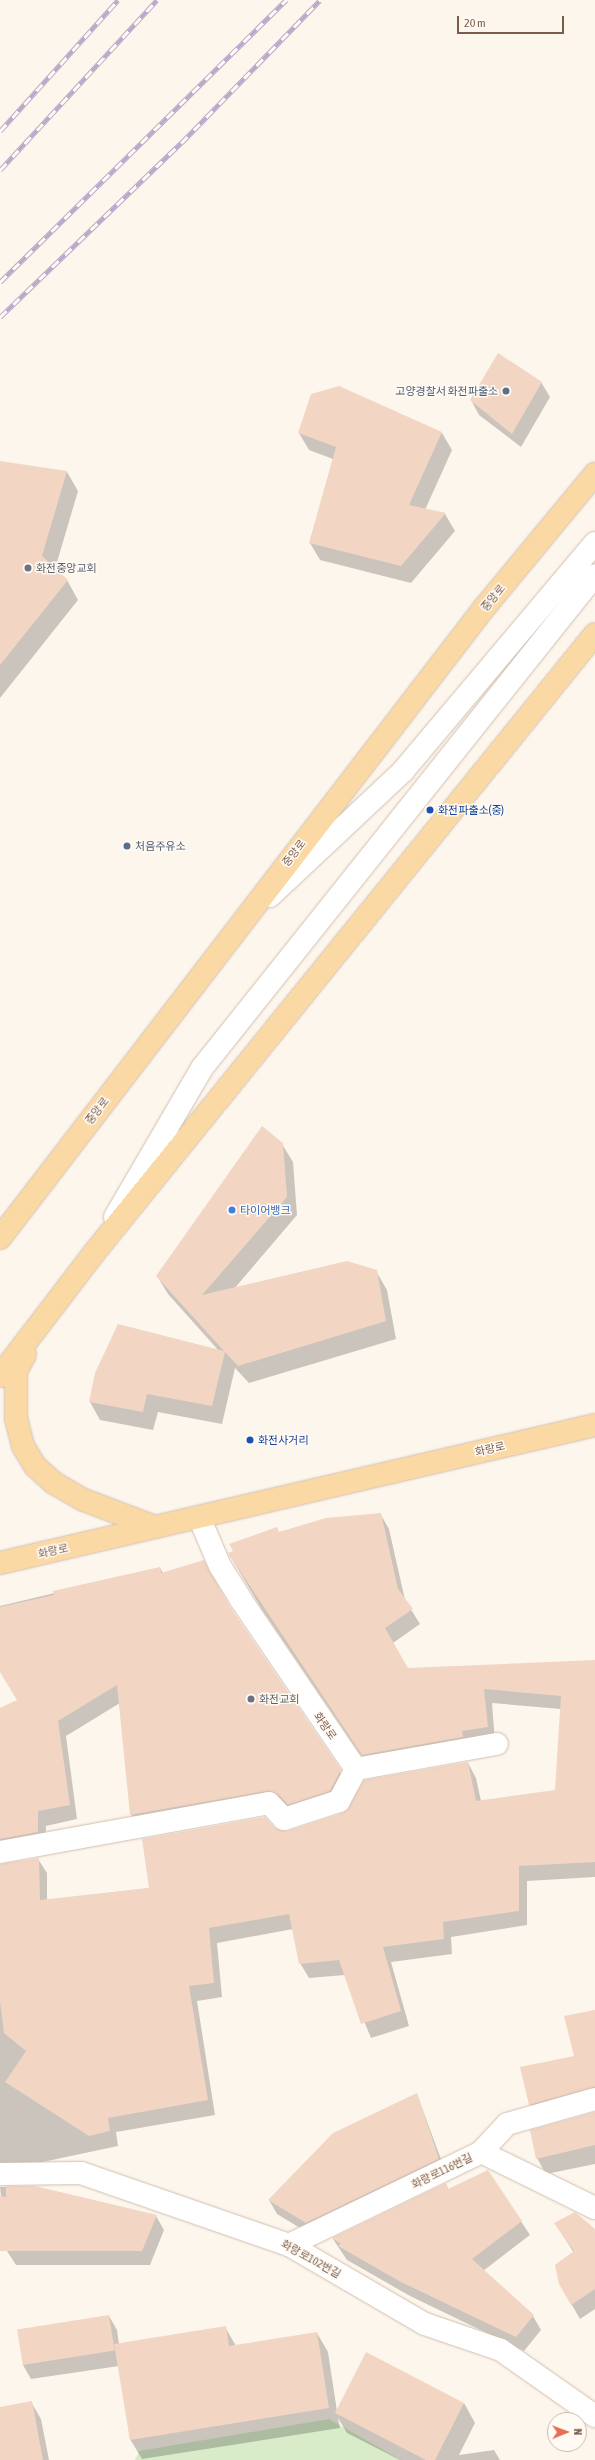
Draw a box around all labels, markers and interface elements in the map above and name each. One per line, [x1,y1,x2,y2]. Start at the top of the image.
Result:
scale bar [459,8,566,34]
text: 20 m [464,16,486,30]
place label: 고양경찰서 화전파출소 [395,384,498,398]
marker: 고양경찰서 화전파출소 [501,386,511,396]
place label: 화전중앙교회 [36,561,97,575]
marker: 화전중앙교회 [23,563,33,573]
street label: 중앙로 [478,582,508,614]
place label: 화전파출소(중) [438,803,504,817]
marker: 화전파출소(중) [425,805,435,815]
street label: 중앙로 [279,837,309,869]
place label: 처음주유소 [135,839,186,853]
marker: 처음주유소 [122,841,132,851]
street label: 중앙로 [83,1095,111,1127]
place label: 타이어뱅크 [240,1203,291,1217]
marker: 타이어뱅크 [227,1205,237,1215]
place label: 화전사거리 [258,1433,309,1447]
marker: 화전사거리 [245,1435,255,1445]
street label: 화랑로 [474,1439,506,1459]
street label: 화랑로 [37,1541,69,1561]
place label: 화전교회 [259,1692,299,1706]
marker: 화전교회 [246,1694,256,1704]
street label: 화랑로 [311,1710,339,1742]
street label: 화랑로116번길 [409,2151,475,2191]
street label: 화랑로102번길 [279,2237,343,2281]
north arrow [547,2412,587,2452]
text: N [572,2428,584,2435]

